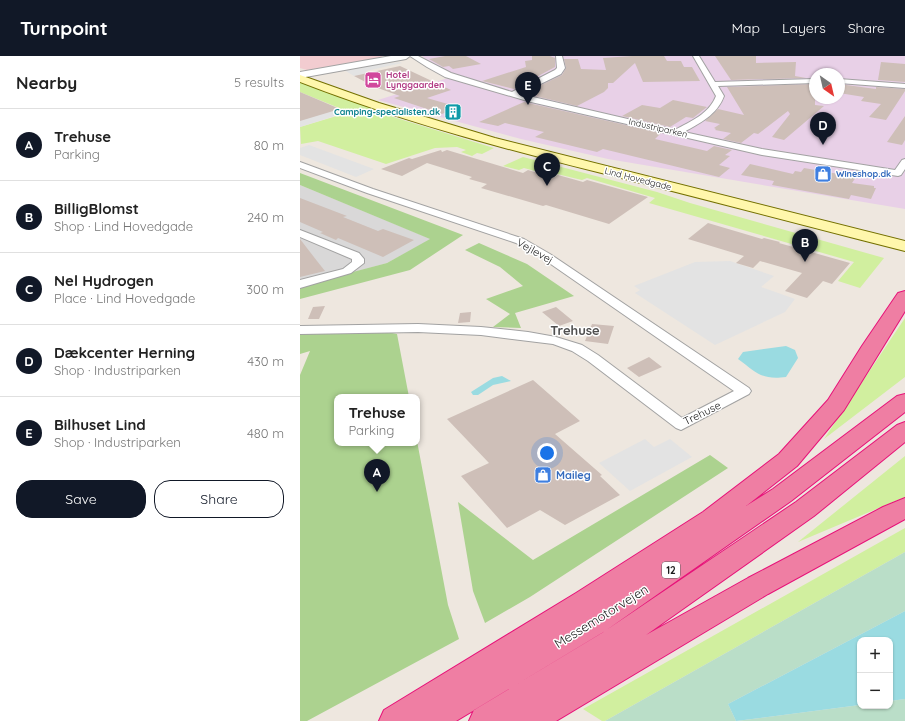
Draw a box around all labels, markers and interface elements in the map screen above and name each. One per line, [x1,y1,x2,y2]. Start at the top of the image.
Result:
text: Turnpoint [20,16,108,40]
text: Map [731,19,760,37]
text: Layers [782,19,826,37]
text: Share [848,19,885,37]
north arrow [809,68,845,104]
place label: Hotel Lynggaarden [386,69,444,90]
hotel icon: Hotel Lynggaarden [363,70,383,90]
text: Nearby [16,72,77,93]
pin: E [515,72,541,105]
text: 5 results [234,74,284,90]
building icon: Camping-specialisten.dk [443,102,463,122]
place label: Camping-specialisten.dk [334,106,440,117]
pin: D [810,112,836,145]
street label: Industriparken [628,115,689,140]
text: Trehuse [54,127,111,146]
text: A [25,137,33,153]
text: 80 m [254,137,284,153]
text: Parking [54,146,100,162]
pin: C [534,153,560,186]
shop icon: Wineshop.dk [813,164,833,184]
street label: Lind Hovedgade [604,165,673,192]
place label: Wineshop.dk [836,168,891,179]
text: BilligBlomst [54,199,139,218]
text: B [25,209,33,225]
text: 240 m [247,209,284,225]
text: Shop · Lind Hovedgade [54,218,193,234]
pin: B [792,229,818,262]
street label: Vejlevej [514,235,556,267]
text: Nel Hydrogen [54,271,154,290]
text: C [25,281,33,297]
text: 300 m [246,281,284,297]
text: Place · Lind Hovedgade [54,290,195,306]
district label: Trehuse [550,322,600,338]
text: Dækcenter Herning [54,343,195,362]
text: D [24,353,34,369]
text: 430 m [247,353,284,369]
text: Shop · Industriparken [54,362,181,378]
popup [334,394,420,446]
street label: Trehuse [681,398,723,428]
text: Trehuse [348,403,406,422]
text: Bilhuset Lind [54,415,146,434]
text: Parking [348,422,394,438]
text: E [25,425,33,441]
text: 480 m [247,425,284,441]
text: Shop · Industriparken [54,434,181,450]
your location [537,443,557,463]
pin: A [364,459,390,492]
shop icon: Maileg [533,465,553,485]
place label: Maileg [556,468,591,482]
button: Save [16,480,146,518]
button: Share [154,480,284,518]
road number: 12 [662,562,680,578]
street label: Messemotorvejen [551,581,651,651]
map controls [857,637,893,709]
button: + [857,637,893,673]
button: − [857,673,893,709]

